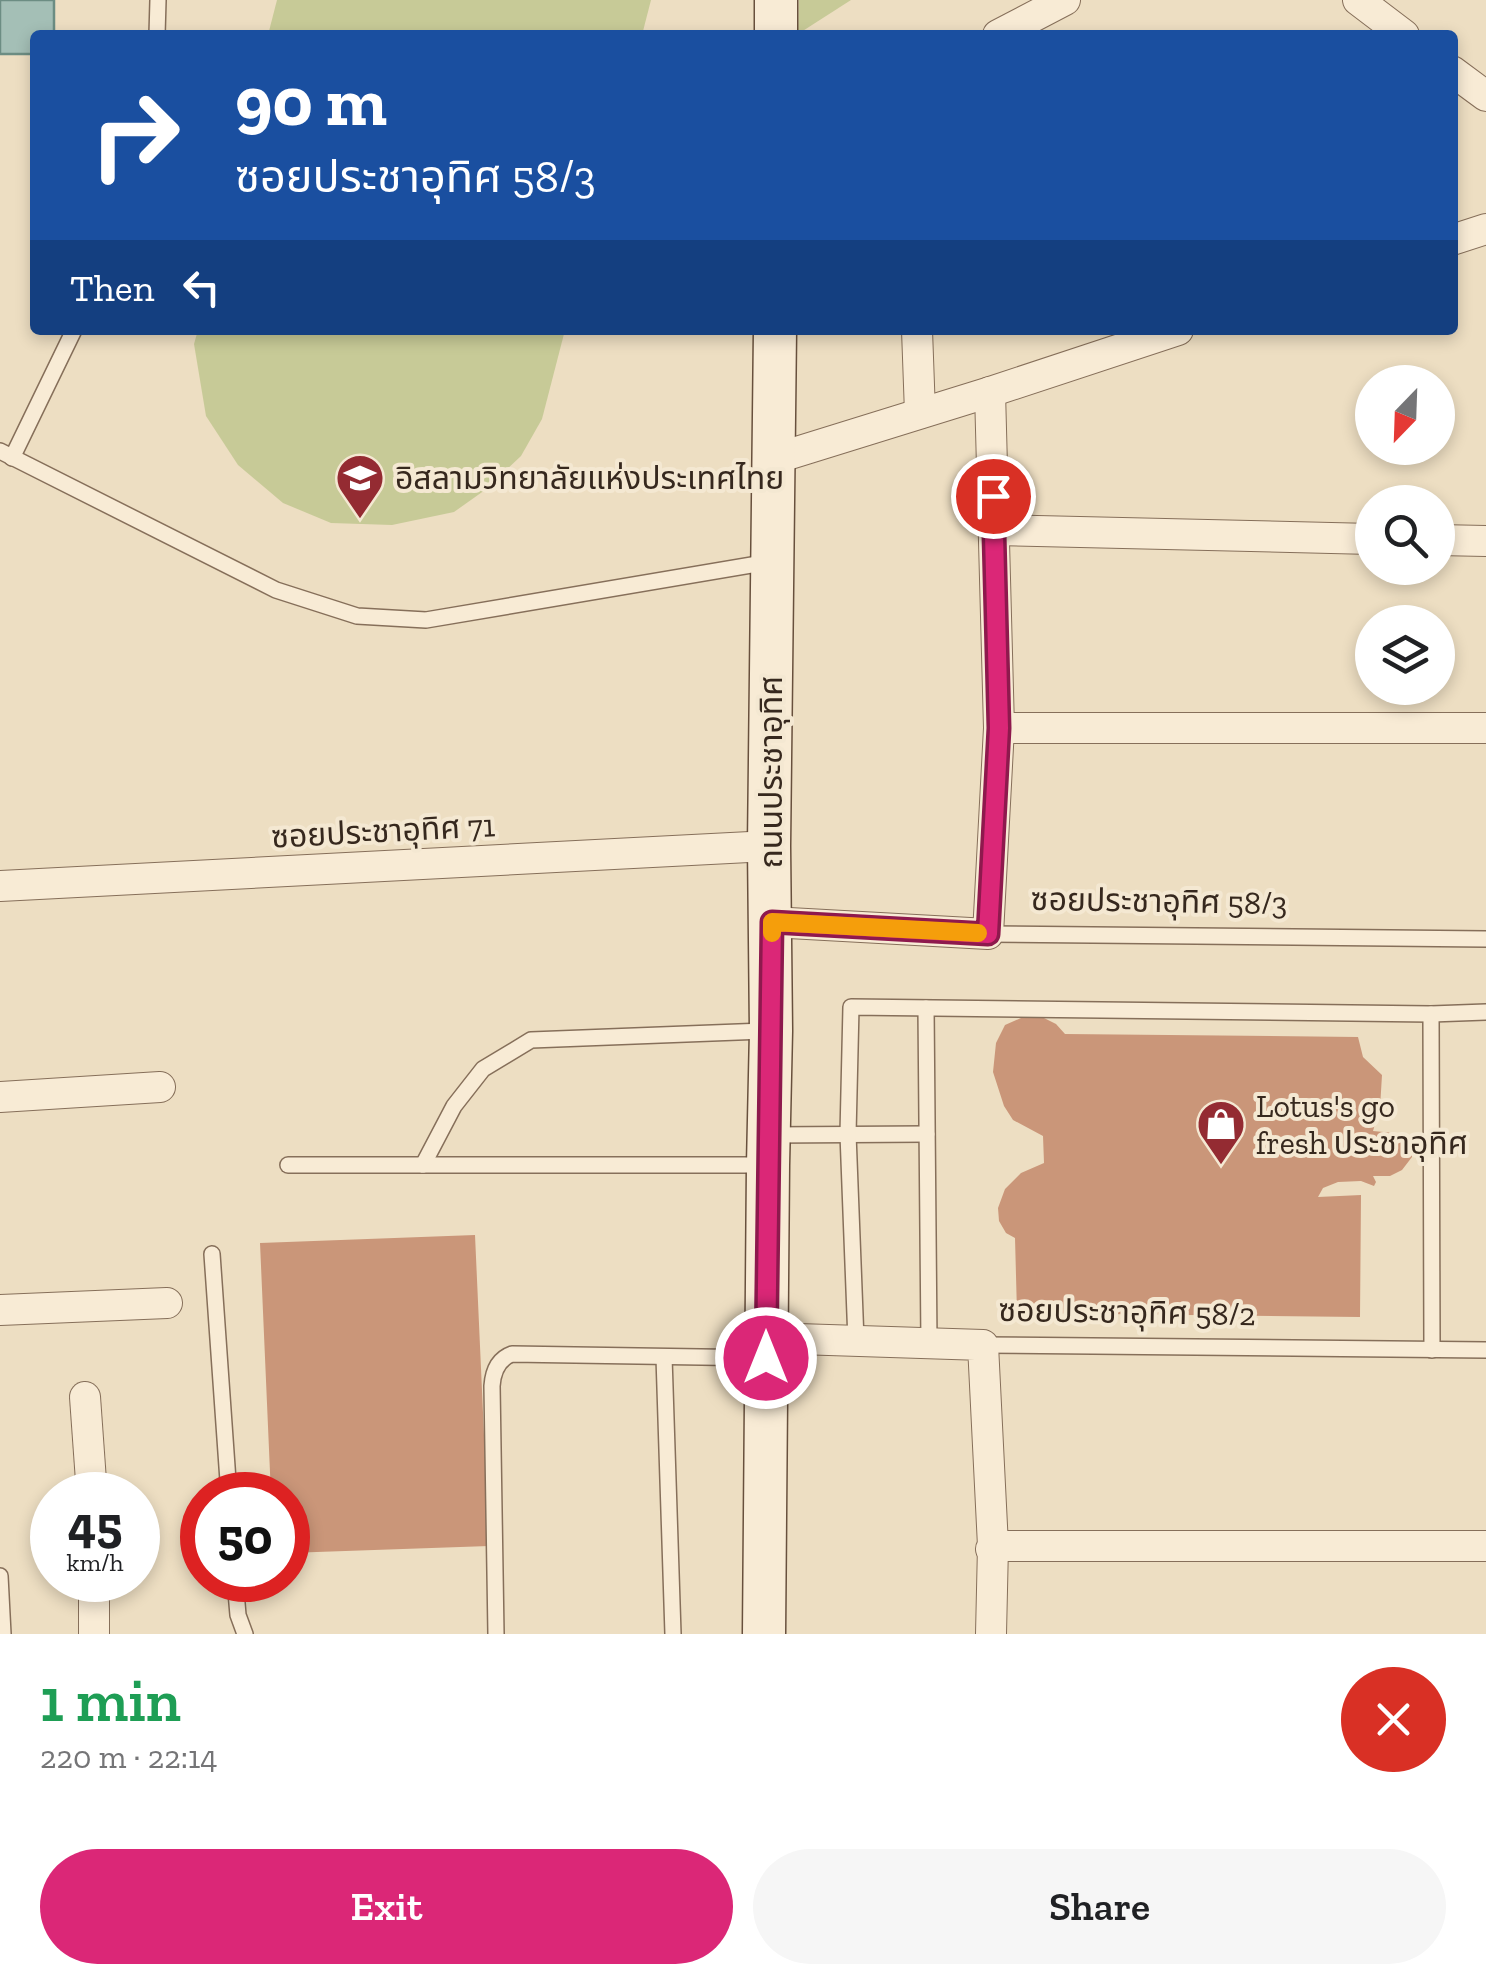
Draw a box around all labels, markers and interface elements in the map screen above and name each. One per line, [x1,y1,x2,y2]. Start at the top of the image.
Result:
text: 90 m [235,59,387,143]
icon: right [70,70,200,200]
text: ซอยประชาอุทิศ 58/3 [235,150,596,204]
icon: left [174,260,229,315]
text: Then [70,265,154,311]
north arrow [1355,365,1455,465]
map controls [1355,365,1455,705]
school or university icon: อิสลามวิทยาลัยแห่งประเทศไทย [334,452,386,520]
pin [951,454,1036,539]
place label: อิสลามวิทยาลัยแห่งประเทศไทย [395,459,784,497]
icon: arrive [966,469,1021,524]
button: search [1355,485,1455,585]
button: layers [1355,605,1455,705]
street label: ถนนประชาอุทิศ [752,676,790,868]
street label: ซอยประชาอุทิศ 71 [270,806,496,856]
street label: ซอยประชาอุทิศ 58/3 [1030,880,1288,922]
place label: Lotus's go fresh ประชาอุทิศ [1256,1087,1468,1162]
shop icon: Lotus's go fresh ประชาอุทิศ [1195,1098,1247,1166]
street label: ซอยประชาอุทิศ 58/2 [998,1291,1256,1333]
position arrow [714,1306,818,1410]
speed limit sign: 50 [180,1472,310,1602]
text: 45 [68,1495,122,1555]
text: km/h [66,1547,124,1577]
text: 1 min [40,1664,181,1736]
button: close [1341,1667,1446,1772]
text: 220 m · 22:14 [40,1738,218,1776]
button: Exit [40,1849,733,1964]
button: Share [753,1849,1446,1964]

